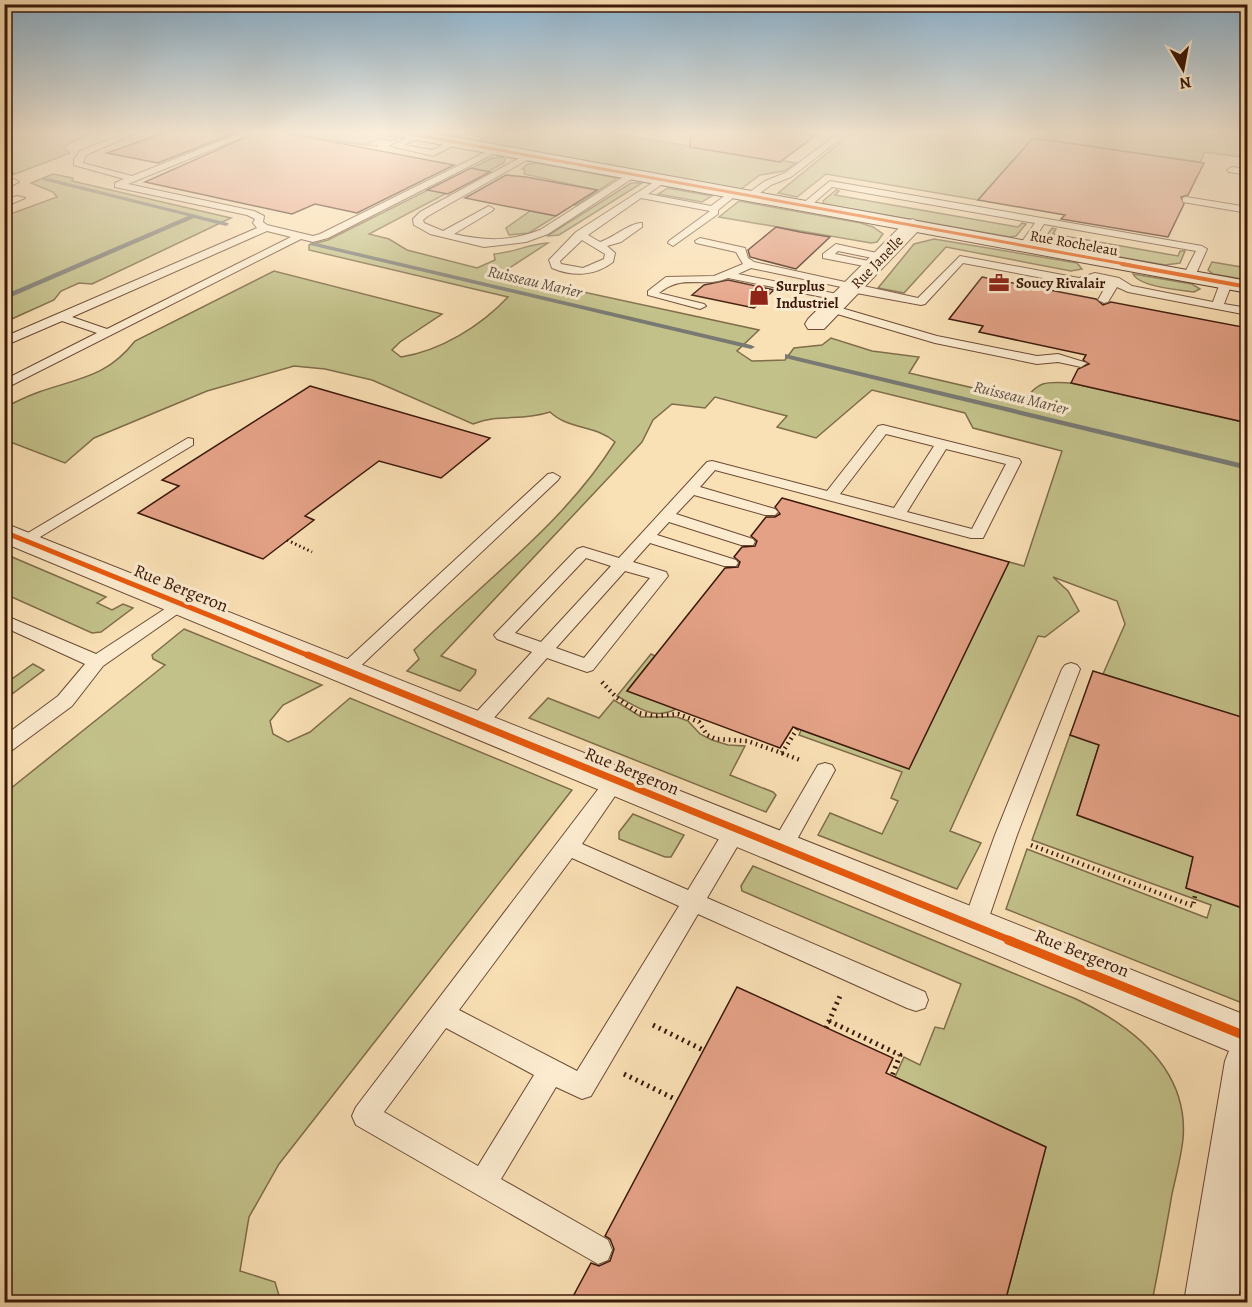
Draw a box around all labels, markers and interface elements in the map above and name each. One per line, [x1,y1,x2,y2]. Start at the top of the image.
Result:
north arrow [1153,39,1213,99]
text: N [1177,71,1193,95]
street label: Rue Rocheleau [1028,225,1121,261]
street label: Rue Janelle [847,231,908,293]
water label: Ruisseau Marier [485,260,585,304]
office icon: Soucy Rivalair [987,271,1011,295]
place label: Soucy Rivalair [1016,273,1106,293]
place label: Surplus Industriel [776,276,839,313]
shop icon: Surplus Industriel [747,283,771,307]
water label: Ruisseau Marier [971,376,1071,420]
street label: Rue Bergeron [130,558,232,618]
street label: Rue Bergeron [581,741,683,801]
street label: Rue Bergeron [1031,923,1133,983]

